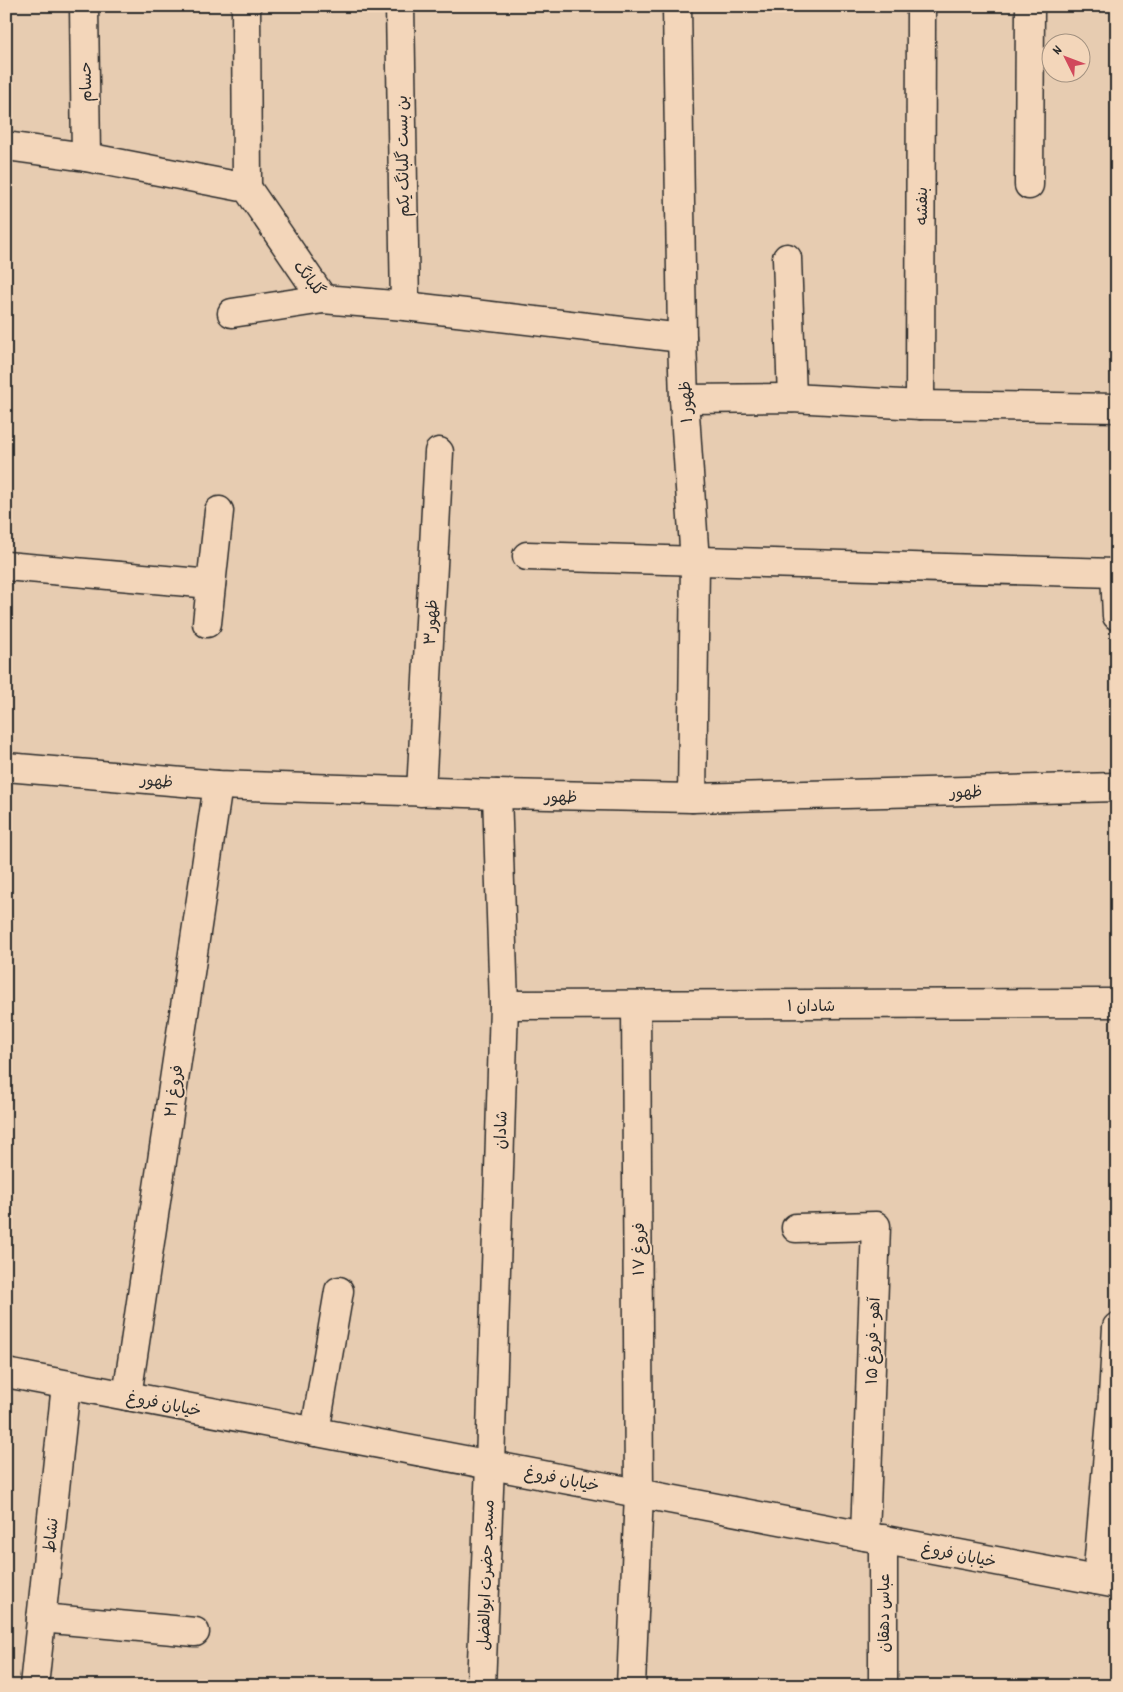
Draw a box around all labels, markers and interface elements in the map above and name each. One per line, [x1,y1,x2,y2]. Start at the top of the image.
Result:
north arrow [1040,32,1090,82]
text: N [1048,41,1068,60]
street label: حسام [76,62,99,102]
street label: بن بست گلبانگ یکم [392,95,417,217]
street label: بنفشه [912,187,935,225]
street label: گلبانگ [287,257,329,302]
street label: ظهور ۱ [675,380,700,424]
street label: ظهور۳ [420,599,445,646]
street label: ظهور [138,769,174,795]
street label: ظهور [947,781,983,806]
street label: ظهور [542,787,577,810]
street label: شادان ۱ [787,996,835,1019]
street label: فروغ ۲۱ [160,1064,191,1119]
street label: شادان [490,1110,515,1150]
street label: فروغ ۱۷ [629,1222,652,1276]
street label: آهو - فروغ ۱۵ [861,1296,888,1385]
street label: خیابان فروغ [124,1387,203,1424]
street label: خیابان فروغ [522,1462,601,1499]
street label: مسجد حضرت ابوالفضل [473,1499,502,1651]
street label: نشاط [39,1517,66,1554]
street label: خیابان فروغ [919,1538,998,1575]
street label: عباس دهقان [874,1573,897,1653]

